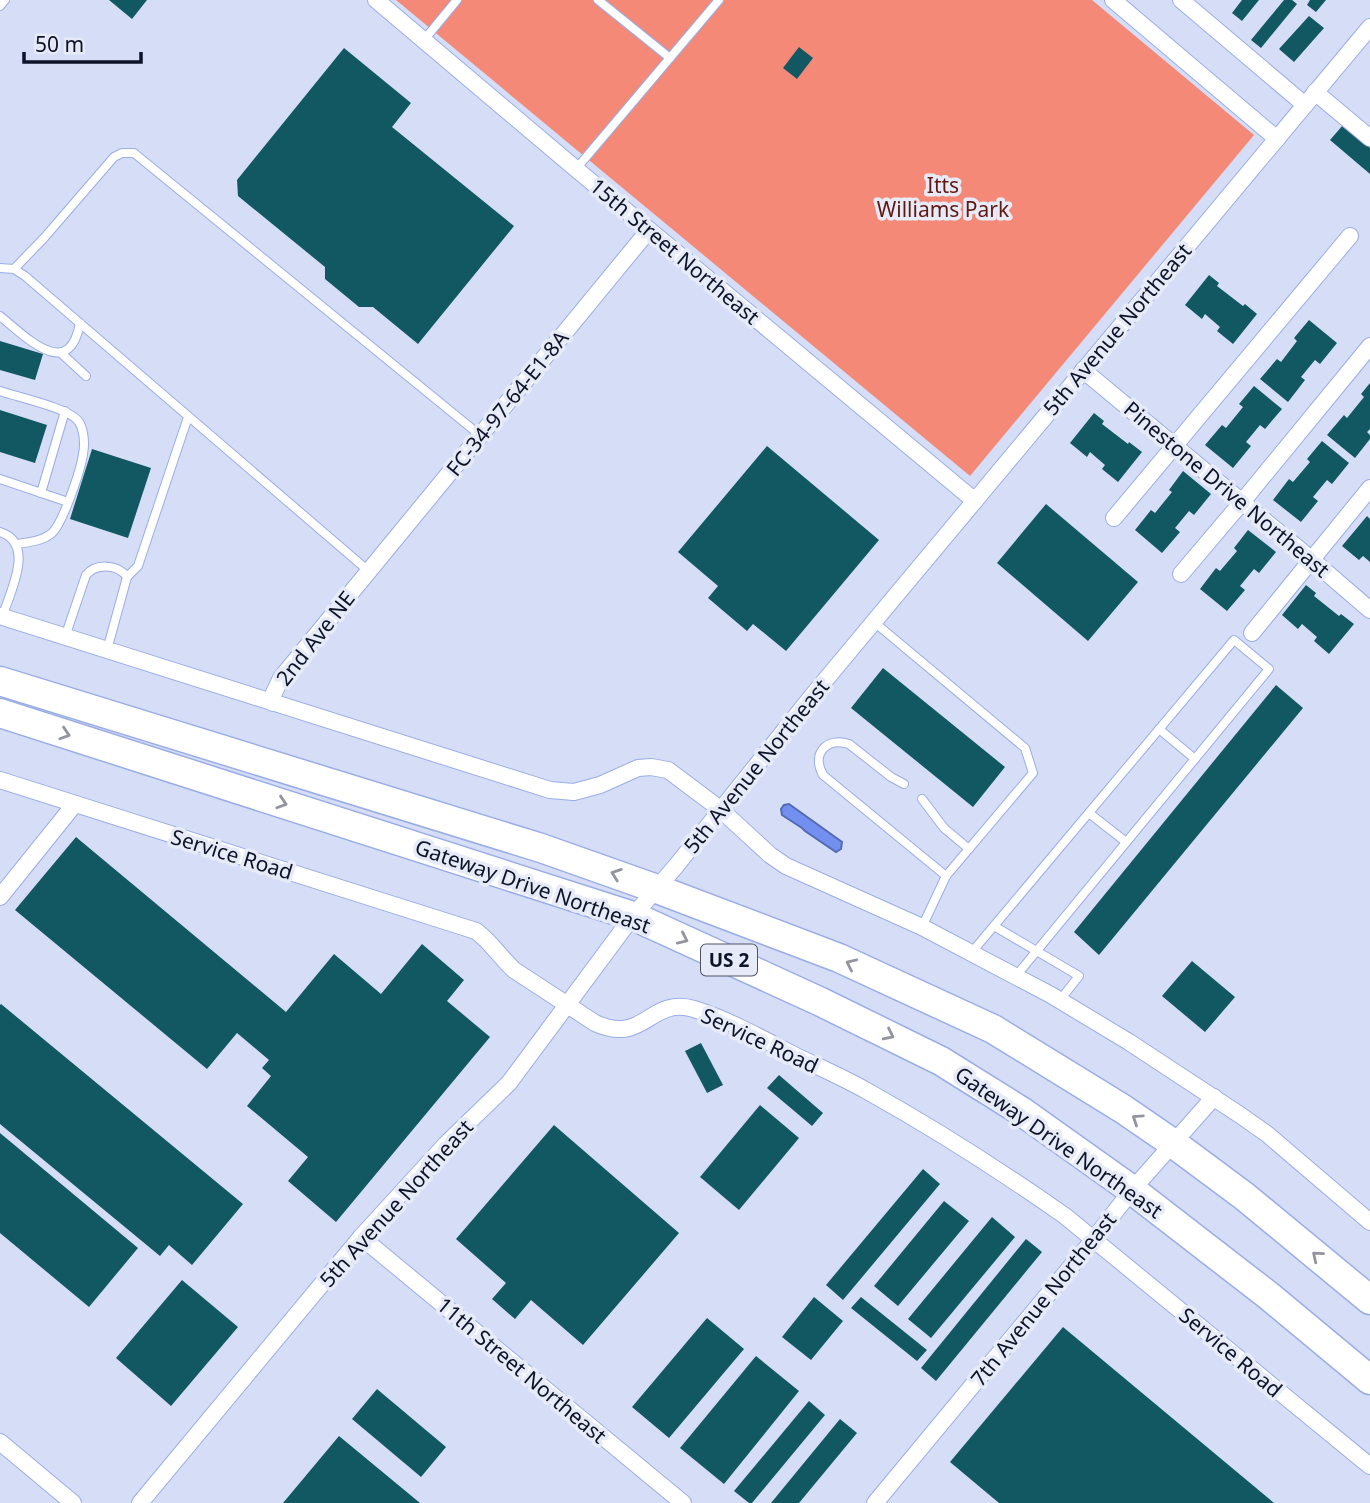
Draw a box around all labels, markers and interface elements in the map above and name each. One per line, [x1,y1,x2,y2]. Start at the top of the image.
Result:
scale bar [24,21,142,65]
text: 50 m [35,30,84,58]
park label: Itts Williams Park [877,171,1010,223]
street label: 15th Street Northeast [584,172,766,331]
street label: 5th Avenue Northeast [1037,237,1198,421]
street label: FC-34-97-64-E1-8A [440,324,575,481]
street label: Pinestone Drive Northeast [1118,395,1336,584]
street label: 2nd Ave NE [269,585,361,691]
street label: 5th Avenue Northeast [677,673,835,859]
one-way arrow [58,726,71,740]
one-way arrow [275,795,287,809]
street label: Service Road [168,822,296,886]
street label: Gateway Drive Northeast [412,833,655,940]
one-way arrow [610,868,622,882]
one-way arrow [675,930,688,944]
road number: US 2 [701,944,757,976]
one-way arrow [846,958,858,972]
street label: Service Road [697,1001,823,1079]
one-way arrow [882,1027,894,1041]
street label: Gateway Drive Northeast [950,1060,1169,1225]
street label: 5th Avenue Northeast [313,1113,479,1293]
one-way arrow [1131,1114,1144,1127]
street label: 7th Avenue Northeast [964,1206,1122,1392]
one-way arrow [1313,1252,1325,1265]
street label: 11th Street Northeast [431,1291,613,1450]
street label: Service Road [1174,1301,1288,1403]

